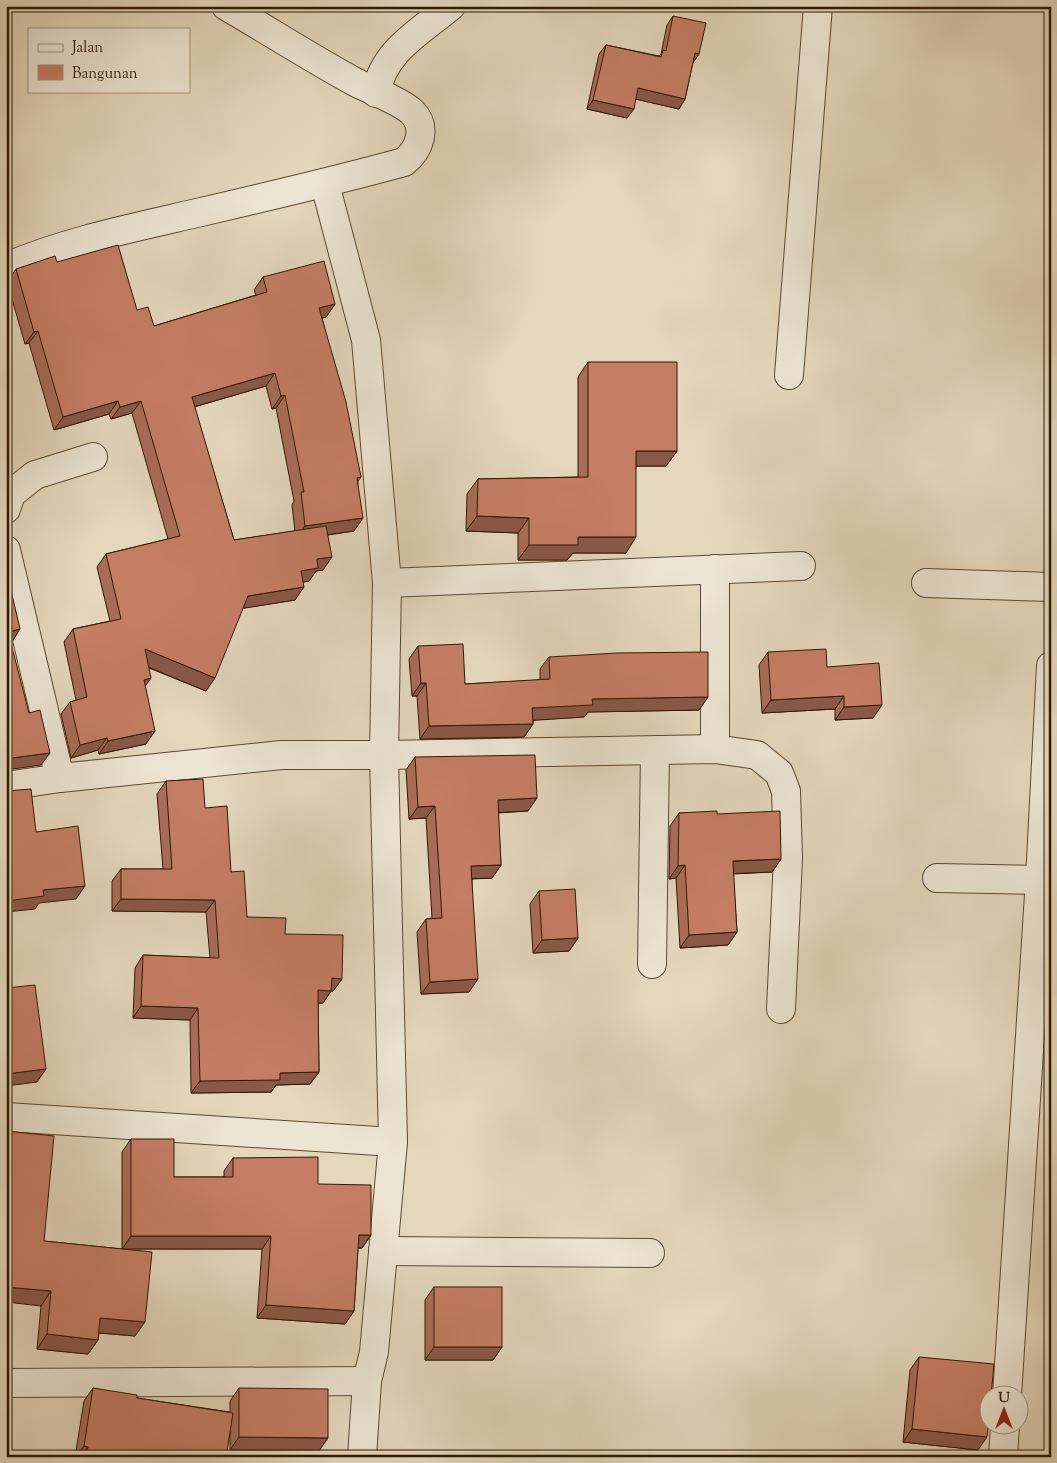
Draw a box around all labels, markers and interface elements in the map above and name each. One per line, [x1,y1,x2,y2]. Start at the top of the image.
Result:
legend [28,28,190,92]
text: Jalan [71,38,103,59]
text: Bangunan [72,64,138,85]
north arrow [980,1386,1030,1436]
text: U [998,1389,1010,1409]

